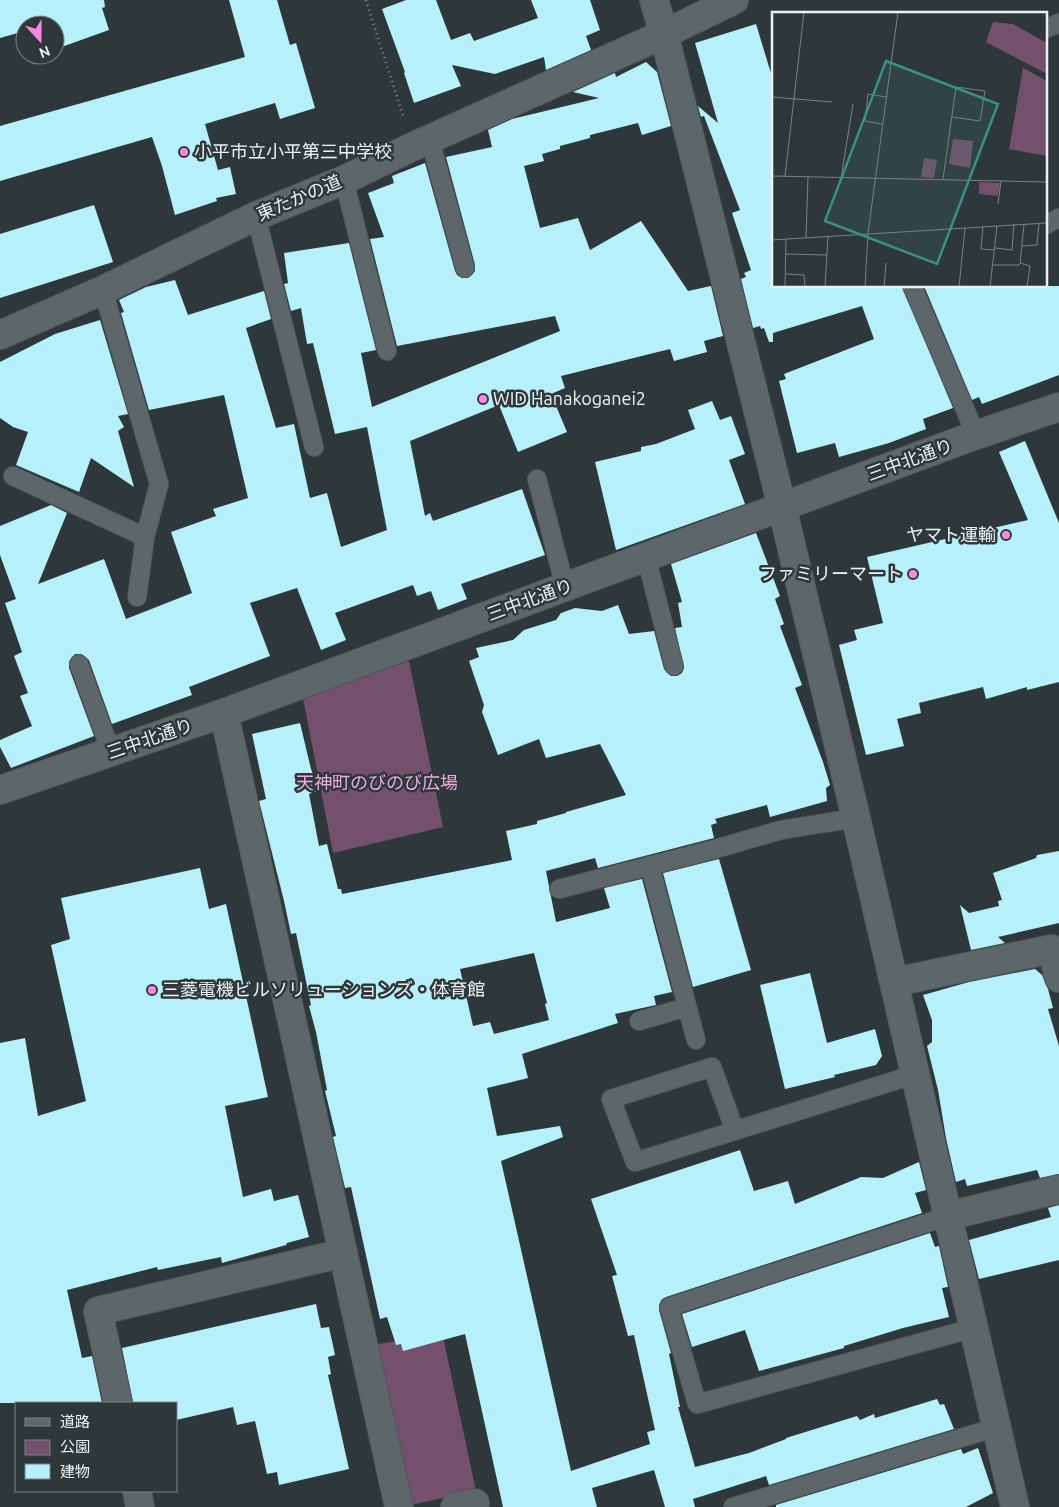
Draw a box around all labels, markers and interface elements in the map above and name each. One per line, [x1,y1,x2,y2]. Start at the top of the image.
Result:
inset map [772,12,1046,288]
north arrow [15,15,65,65]
text: N [37,43,52,61]
place label: 小平市立小平第三中学校 [194,141,392,161]
marker: 小平市立小平第三中学校 [178,146,190,158]
street label: 東たかの道 [253,170,344,224]
place label: WID Hanakoganei2 [493,388,646,408]
marker: WID Hanakoganei2 [477,393,489,405]
street label: 三中北通り [864,434,955,484]
place label: ヤマト運輸 [906,524,996,544]
marker: ヤマト運輸 [1000,529,1012,541]
place label: ファミリーマート [759,563,903,583]
marker: ファミリーマート [907,568,919,580]
street label: 三中北通り [484,574,575,624]
street label: 三中北通り [104,714,195,762]
park label: 天神町のびのび広場 [296,772,458,792]
place label: 三菱電機ビルソリューションズ・体育館 [162,979,485,999]
marker: 三菱電機ビルソリューションズ・体育館 [146,984,158,996]
legend [15,1402,178,1492]
text: 道路 [60,1413,90,1430]
text: 公園 [60,1438,90,1455]
text: 建物 [60,1463,90,1480]

